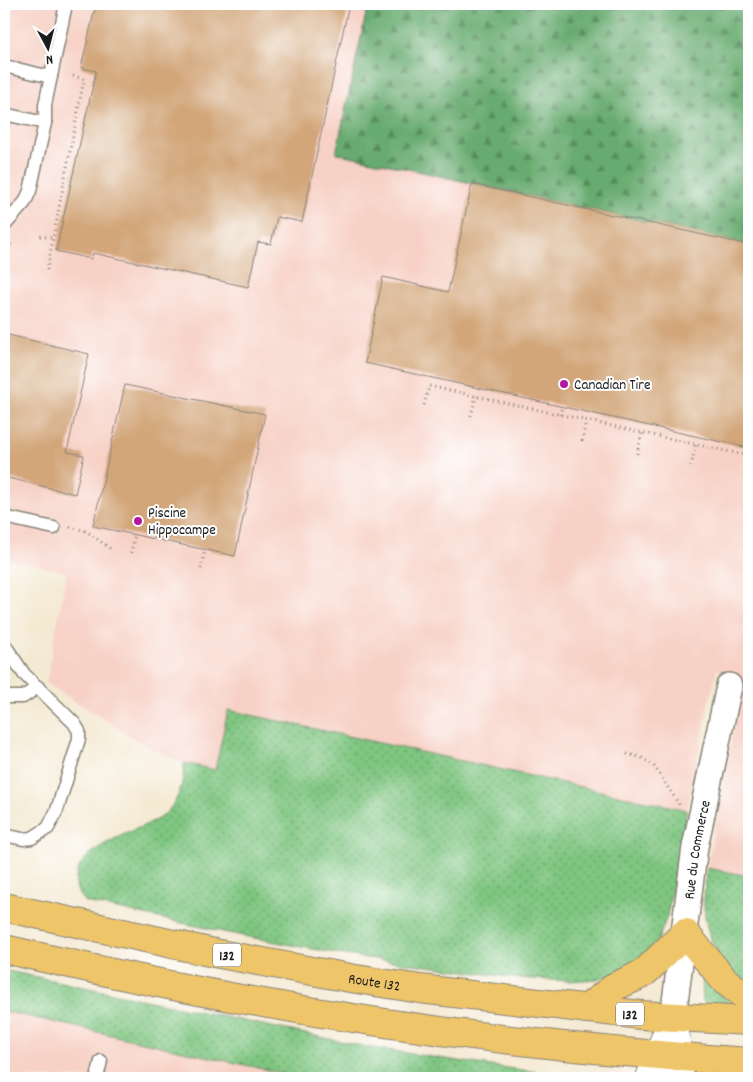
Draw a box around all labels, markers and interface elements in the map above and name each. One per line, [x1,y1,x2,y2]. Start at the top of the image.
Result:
north arrow [22,22,72,72]
text: N [45,49,54,69]
place label: Canadian Tire [574,375,651,397]
marker: Canadian Tire [558,378,570,390]
place label: Piscine Hippocampe [148,503,216,542]
marker: Piscine Hippocampe [132,515,144,527]
street label: Rue du Commerce [679,798,718,901]
road number: 132 [213,944,241,966]
street label: Route 132 [346,969,402,999]
road number: 132 [616,1002,644,1026]

